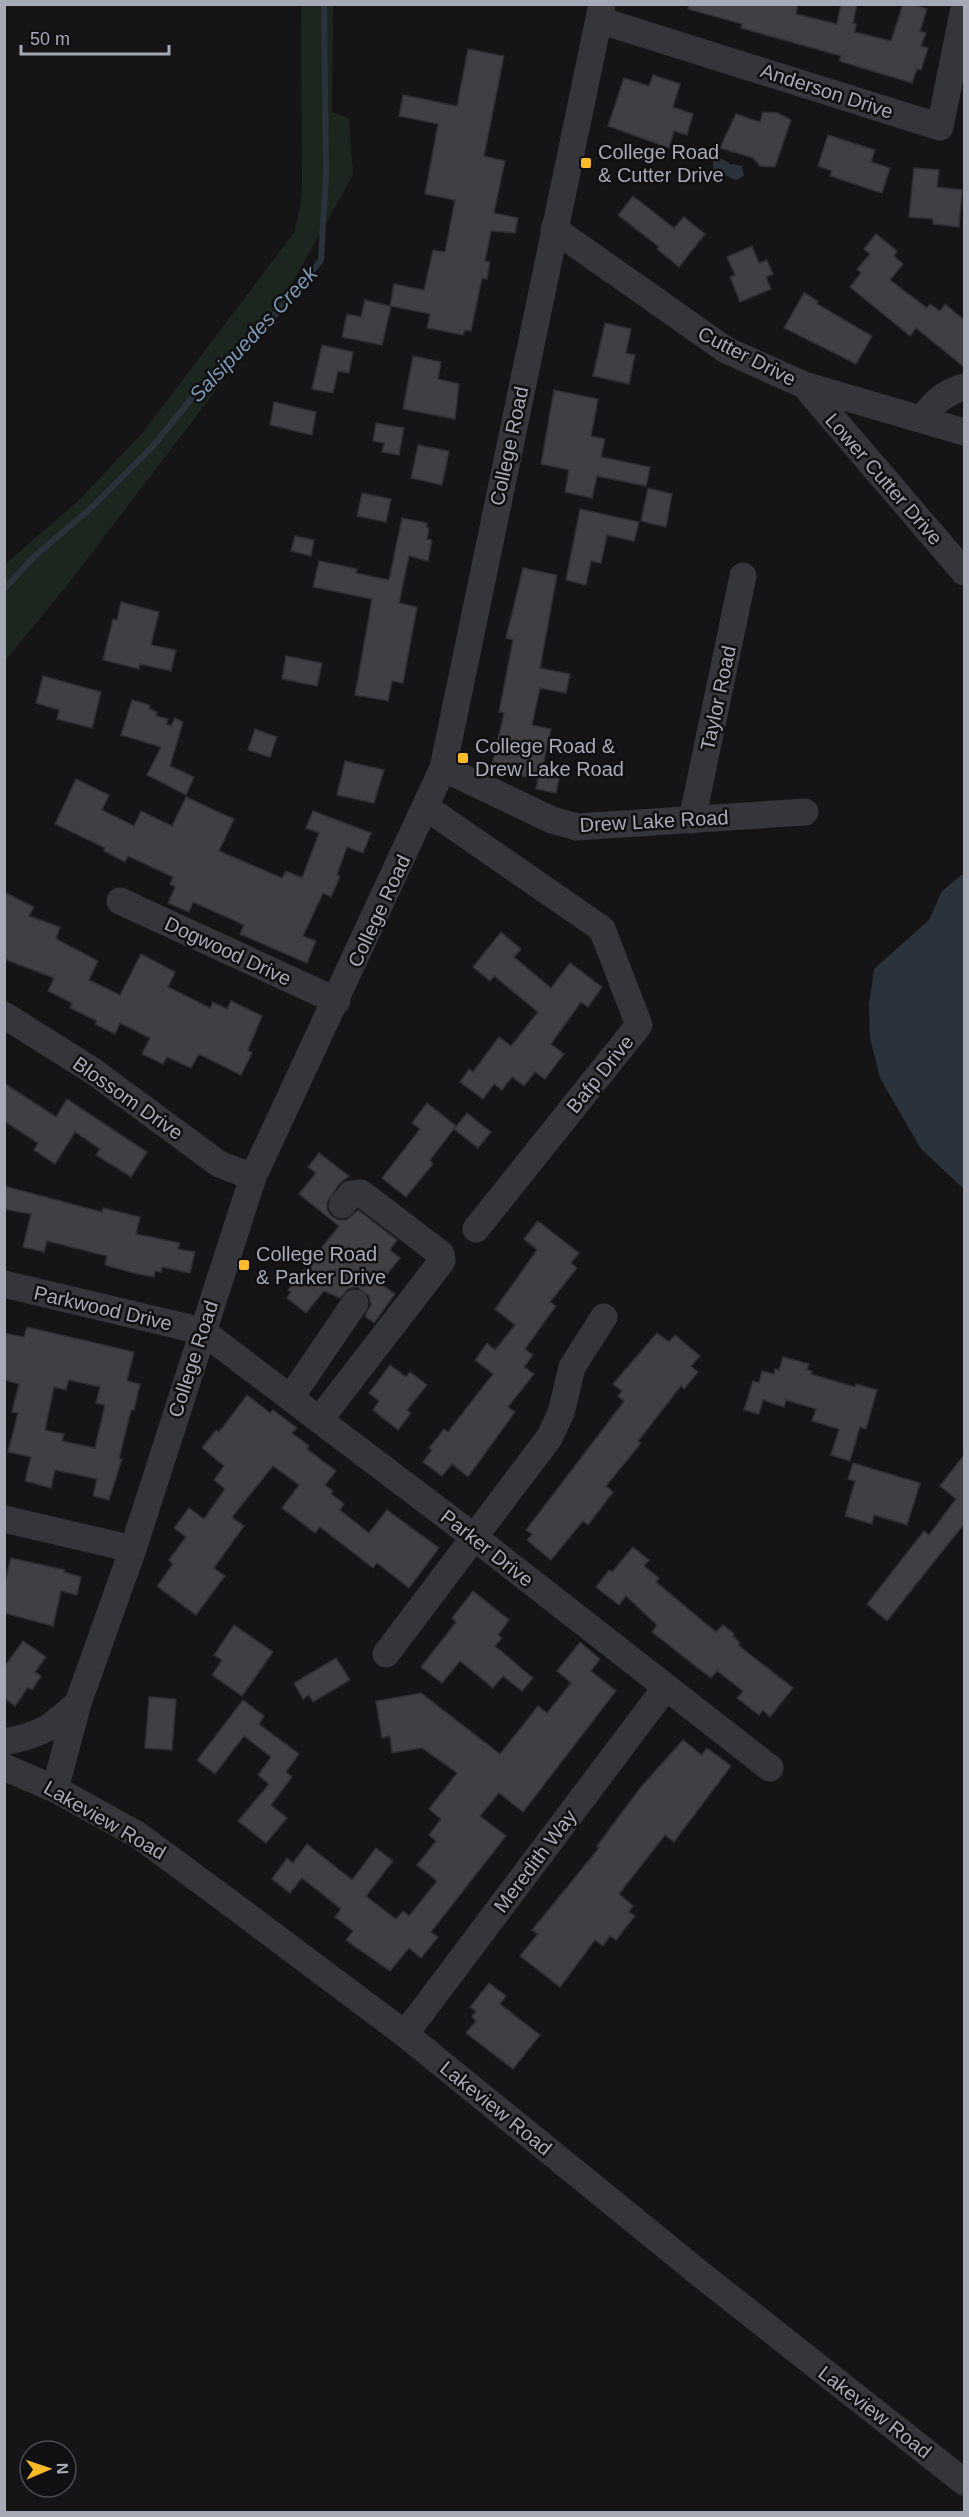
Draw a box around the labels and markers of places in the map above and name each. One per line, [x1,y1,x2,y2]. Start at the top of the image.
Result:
place label: College Road & Cutter Drive [598,141,724,186]
marker: College Road & Cutter Drive [579,156,593,170]
place label: College Road & Drew Lake Road [475,735,624,780]
marker: College Road & Drew Lake Road [456,751,470,765]
place label: College Road & Parker Drive [256,1243,386,1288]
marker: College Road & Parker Drive [237,1258,251,1272]

